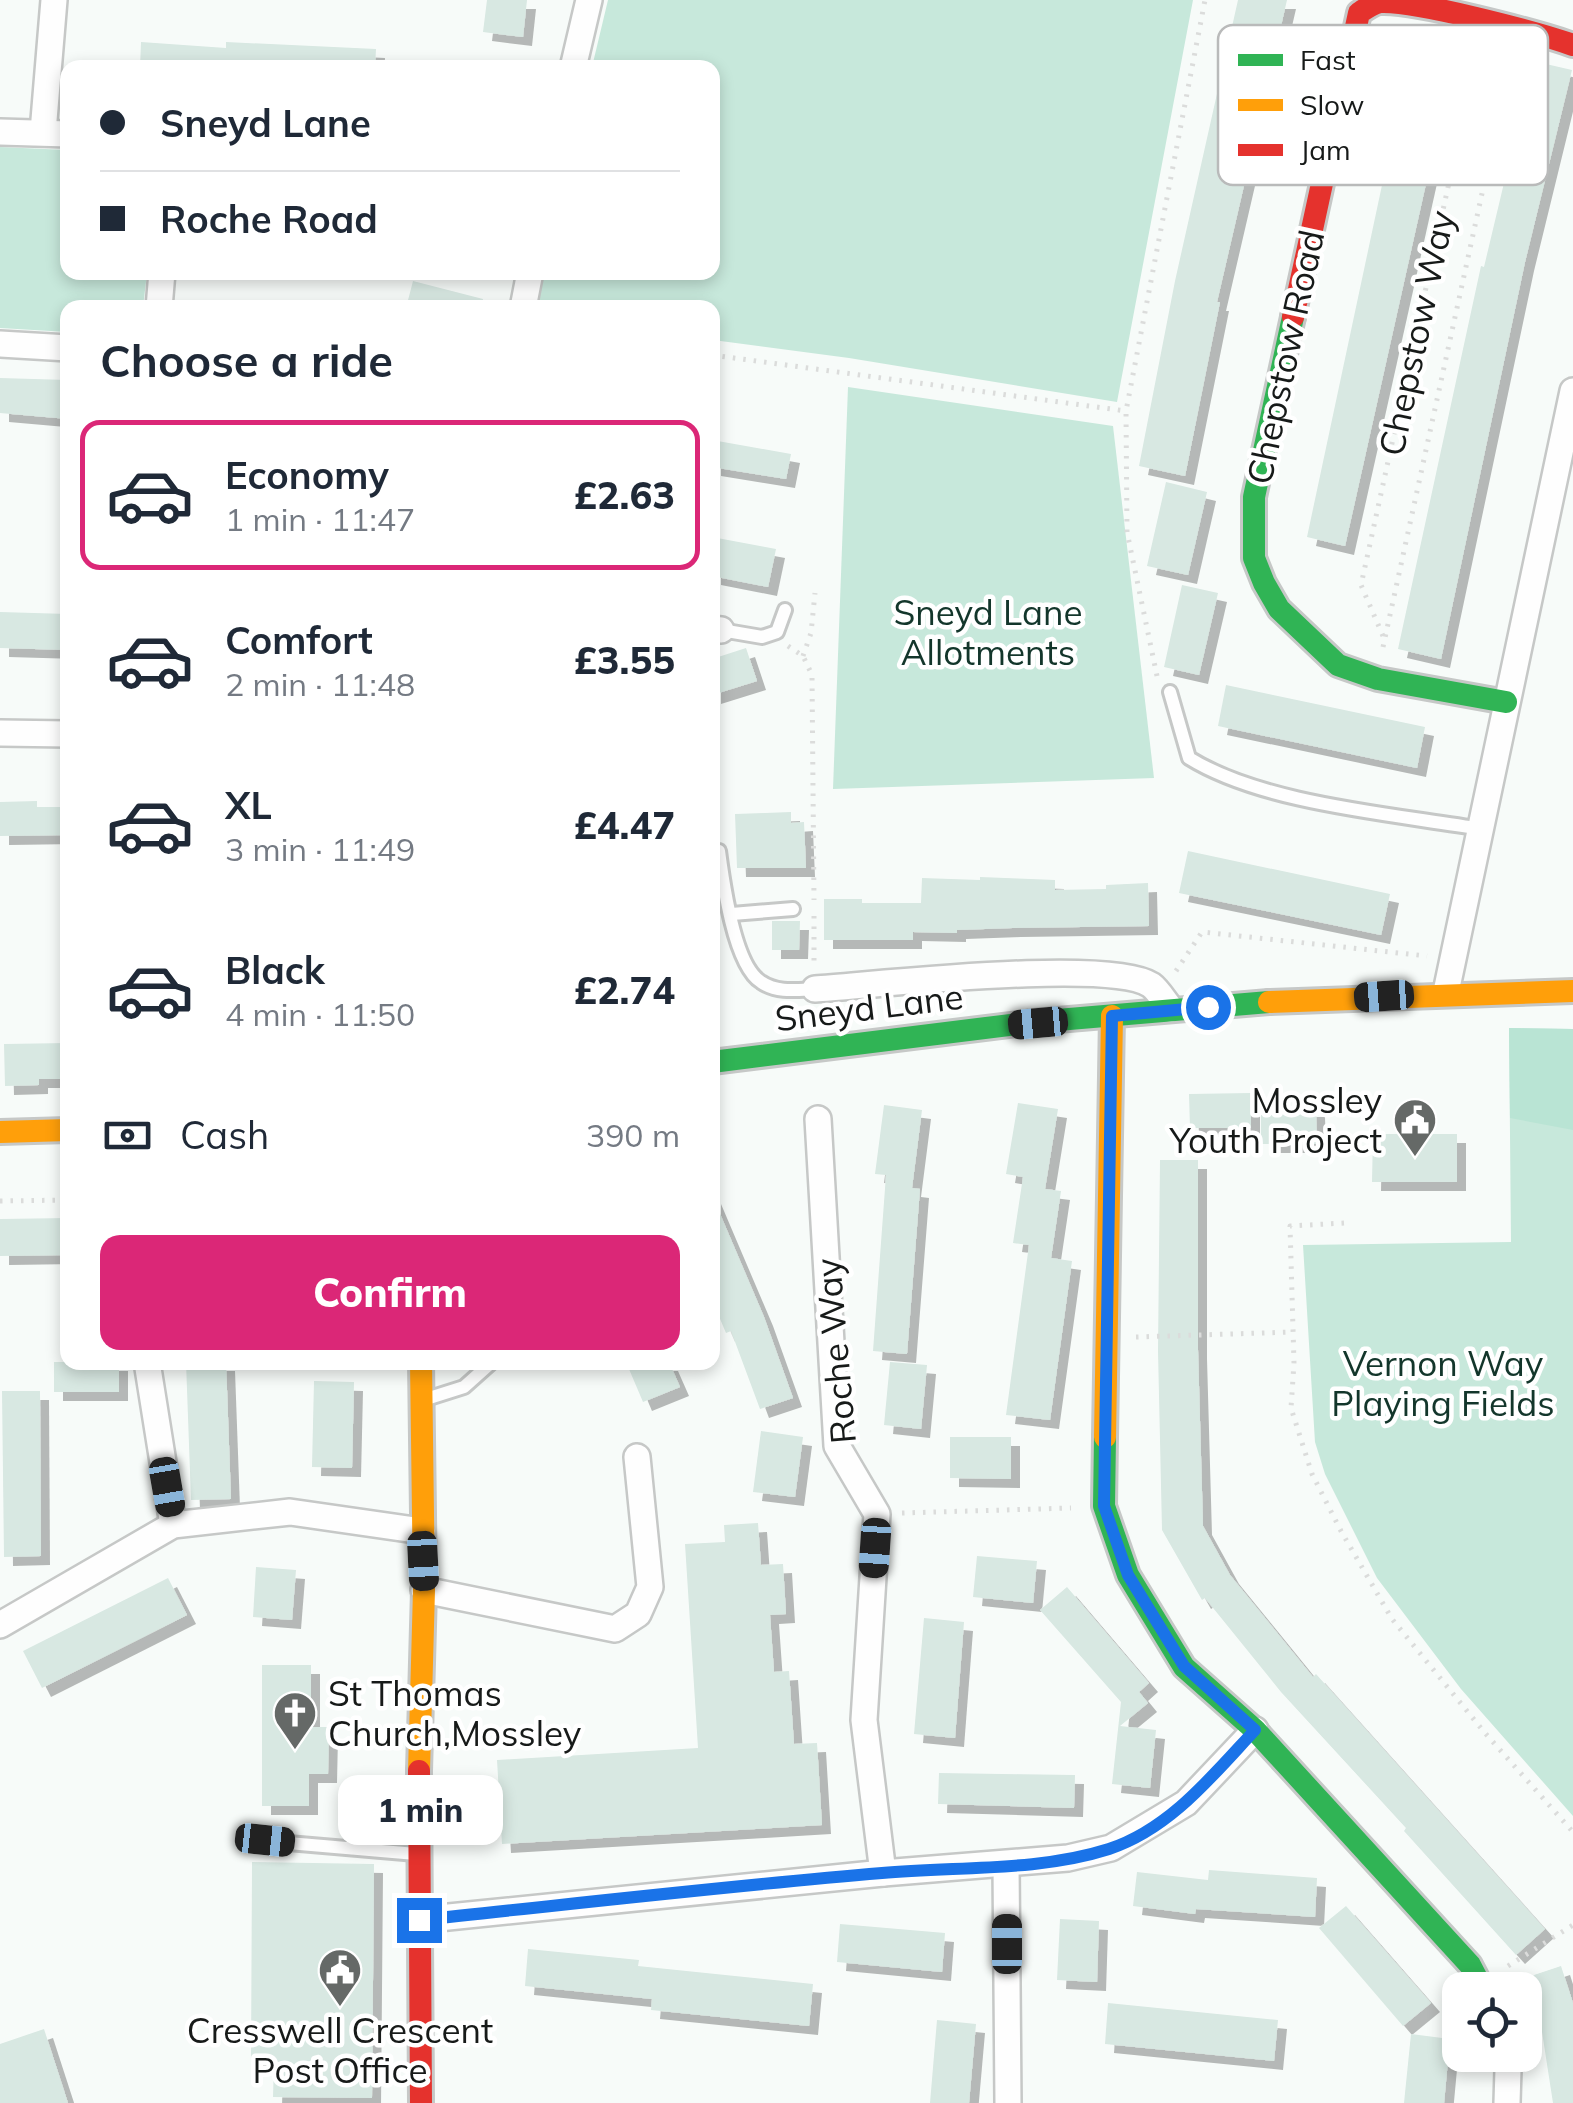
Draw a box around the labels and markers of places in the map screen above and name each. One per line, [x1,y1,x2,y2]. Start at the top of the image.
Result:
place label: Mossley Youth Project [1169,1078,1382,1162]
public building icon: Mossley Youth Project [1392,1097,1438,1158]
place label: St Thomas Church,Mossley [328,1671,582,1755]
church icon: St Thomas Church,Mossley [272,1690,318,1751]
public building icon: Cresswell Crescent Post Office [317,1947,363,2008]
place label: Cresswell Crescent Post Office [187,2008,493,2092]

